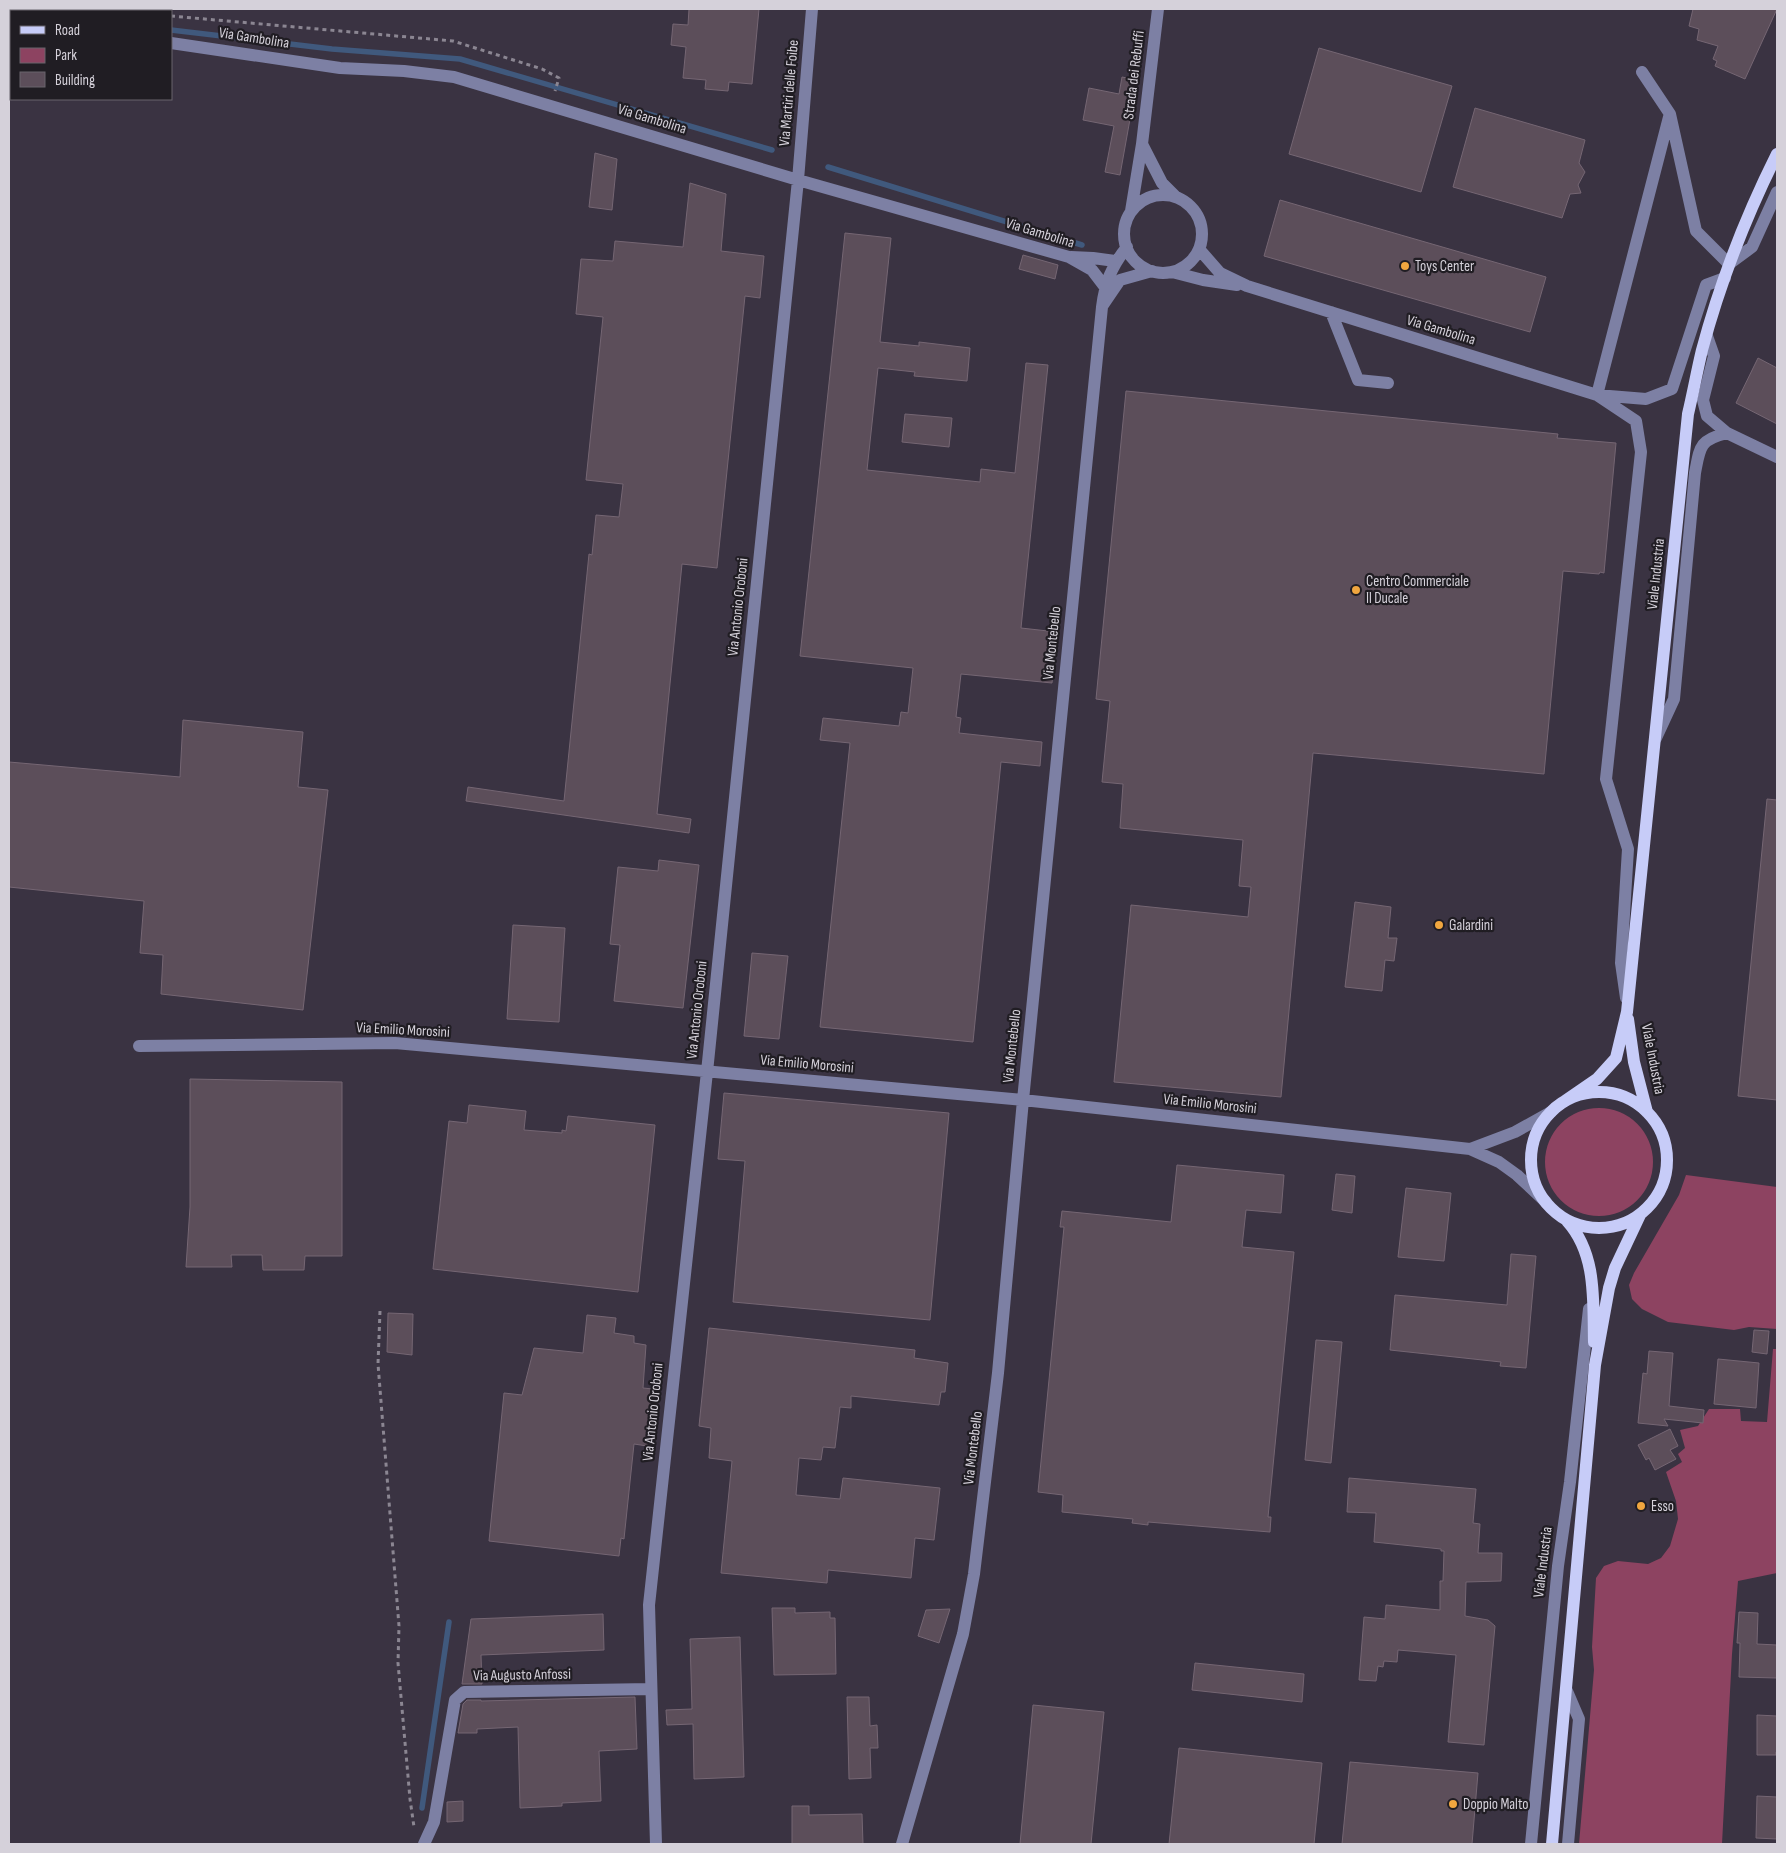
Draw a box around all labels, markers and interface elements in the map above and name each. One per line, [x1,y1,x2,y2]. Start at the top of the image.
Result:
legend [10,10,172,100]
text: Road [55,21,80,40]
street label: Via Gambolina [217,23,291,53]
street label: Strada dei Rebuffi [1119,29,1149,121]
street label: Via Martiri delle Foibe [775,39,803,147]
text: Park [55,46,77,65]
text: Building [55,71,95,90]
street label: Via Gambolina [615,100,689,139]
street label: Via Gambolina [1003,214,1077,253]
place label: Toys Center [1415,257,1475,276]
marker: Toys Center [1399,260,1411,272]
street label: Via Gambolina [1404,311,1478,350]
street label: Viale Industria [1643,537,1669,610]
street label: Via Antonio Oroboni [723,557,753,657]
place label: Centro Commerciale Il Ducale [1366,572,1469,608]
marker: Centro Commerciale Il Ducale [1350,584,1362,596]
street label: Via Montebello [1039,605,1065,681]
place label: Galardini [1449,916,1493,935]
marker: Galardini [1433,919,1445,931]
street label: Via Antonio Oroboni [682,960,712,1060]
street label: Via Montebello [999,1008,1025,1084]
street label: Via Emilio Morosini [356,1018,450,1042]
street label: Viale Industria [1637,1022,1669,1096]
street label: Via Emilio Morosini [760,1050,855,1078]
street label: Via Emilio Morosini [1162,1090,1258,1118]
street label: Via Antonio Oroboni [638,1362,668,1462]
street label: Via Montebello [959,1410,987,1486]
place label: Esso [1651,1497,1674,1516]
marker: Esso [1635,1500,1647,1512]
street label: Viale Industria [1529,1525,1557,1599]
street label: Via Augusto Anfossi [473,1665,571,1685]
place label: Doppio Malto [1463,1795,1529,1814]
marker: Doppio Malto [1447,1798,1459,1810]

